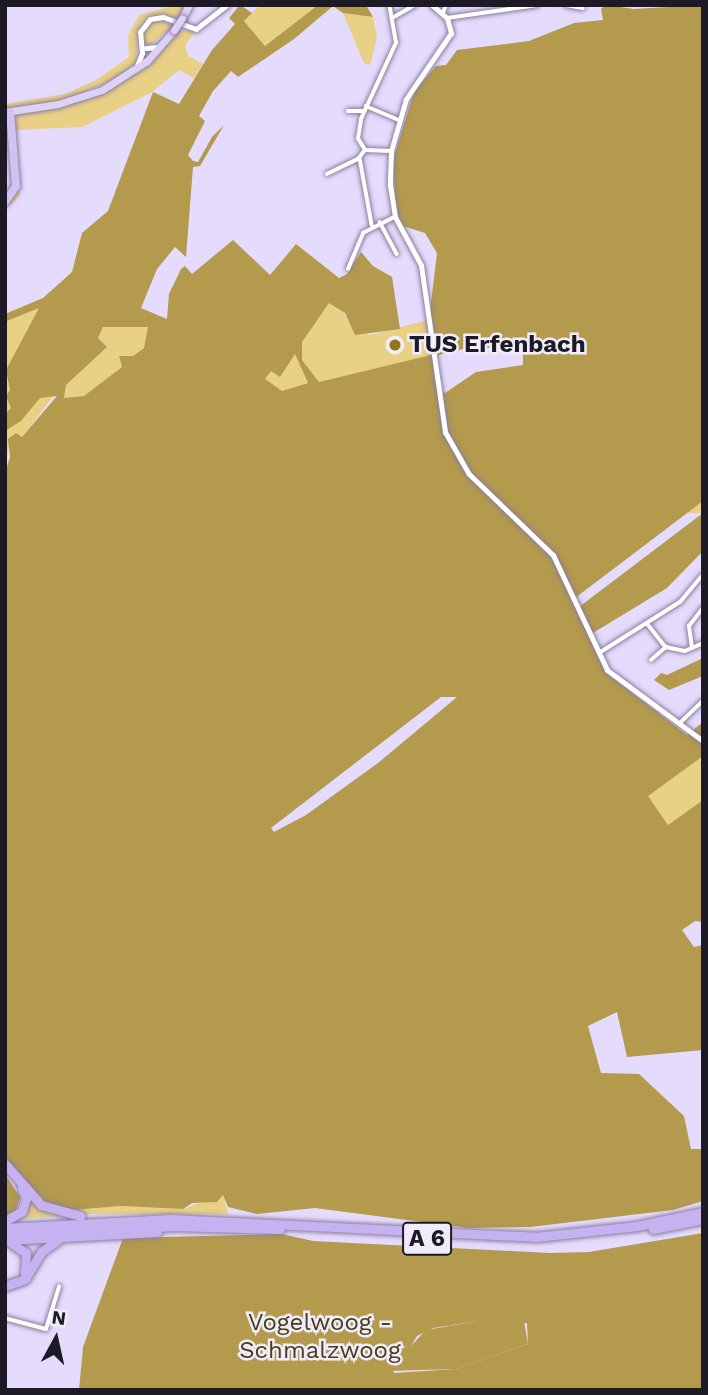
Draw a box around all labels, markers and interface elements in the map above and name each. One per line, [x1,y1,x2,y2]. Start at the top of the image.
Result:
place label: TUS Erfenbach [409,331,586,359]
marker: TUS Erfenbach [387,337,403,353]
road number: A 6 [401,1220,453,1258]
north arrow [21,1304,91,1374]
text: N [50,1305,68,1330]
park label: Vogelwoog - Schmalzwoog [239,1309,401,1365]

